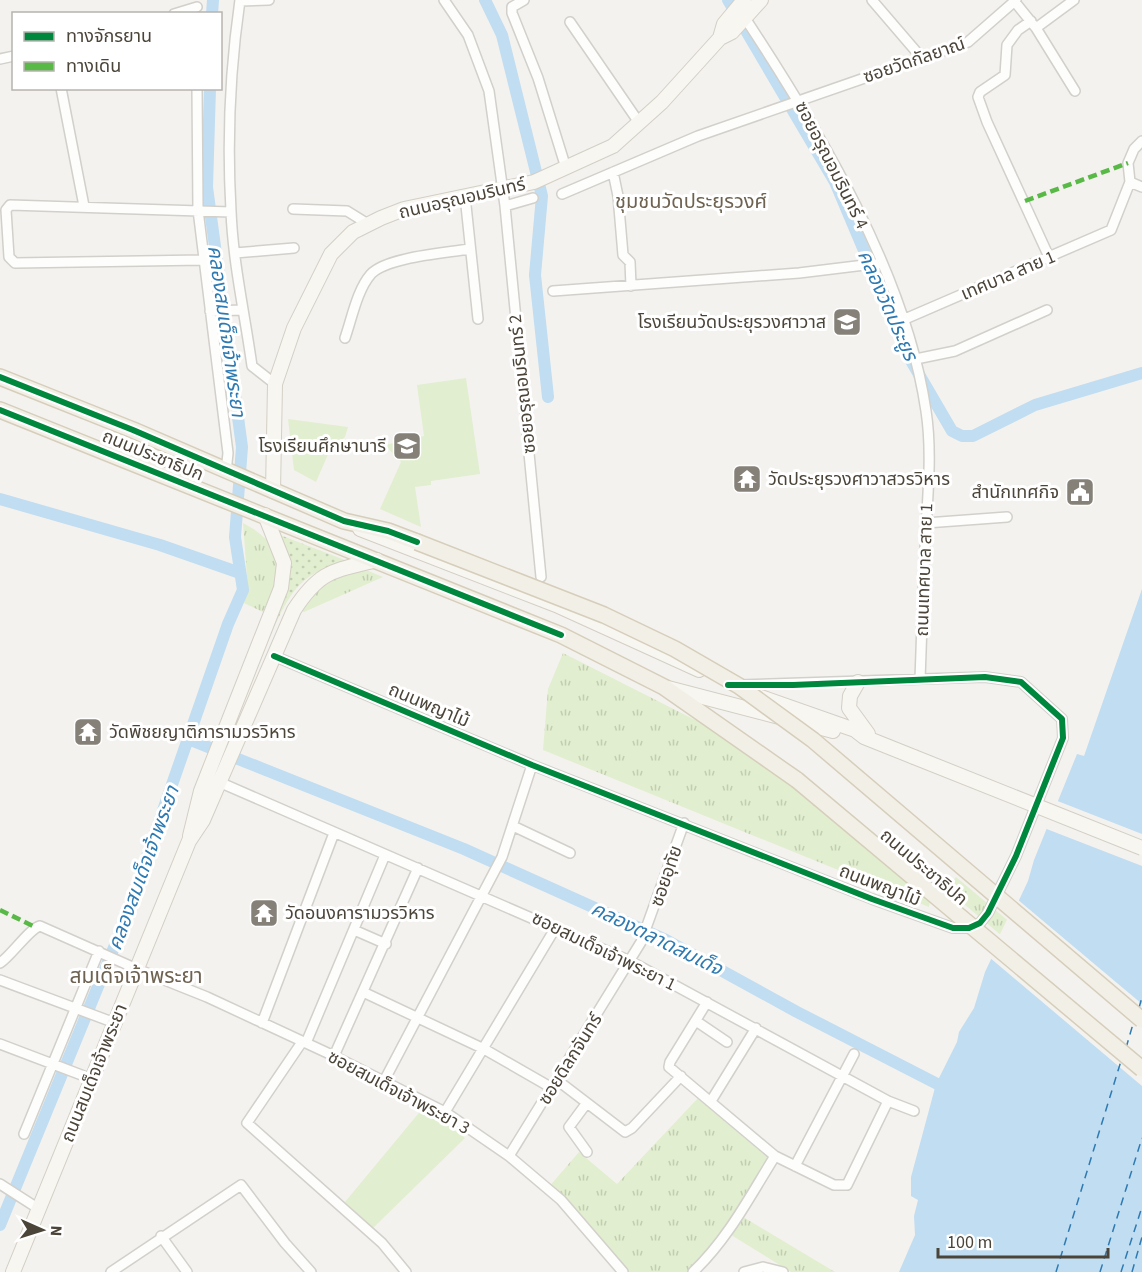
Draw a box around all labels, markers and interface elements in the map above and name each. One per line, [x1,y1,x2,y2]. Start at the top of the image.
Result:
legend [12,12,222,90]
text: ทางจักรยาน [66,24,152,49]
street label: ซอยวัดกัลยาณ์ [860,31,969,90]
text: ทางเดิน [66,54,121,79]
street label: ซอยอรุณอมรินทร์ 4 [789,97,874,233]
street label: ถนนอรุณอมรินทร์ [396,172,529,225]
district label: ชุมชนวัดประยุรวงศ์ [615,188,767,216]
water label: คลองสมเด็จเจ้าพระยา [200,244,252,420]
street label: เทศบาล สาย 1 [957,244,1059,307]
water label: คลองวัดประยูร [850,246,924,366]
school or university icon: โรงเรียนวัดประยุรวงศาวาส [831,306,863,338]
place label: โรงเรียนวัดประยุรวงศาวาส [638,310,826,335]
street label: ซอยอรุณอมรินทร์ 2 [503,313,542,455]
street label: ถนนประชาธิปก [98,424,207,487]
school or university icon: โรงเรียนศึกษานารี [391,430,423,462]
place label: โรงเรียนศึกษานารี [258,434,386,459]
temple icon: วัดประยุรวงศาวาสวรวิหาร [731,463,763,495]
place label: วัดประยุรวงศาวาสวรวิหาร [768,467,950,492]
public building icon: สำนักเทศกิจ [1064,476,1096,508]
place label: สำนักเทศกิจ [972,480,1059,505]
street label: ถนนเทศบาล สาย 1 [910,503,939,637]
street label: ถนนพญาไม้ [385,677,473,734]
temple icon: วัดพิชยญาติการามวรวิหาร [72,716,104,748]
place label: วัดพิชยญาติการามวรวิหาร [109,720,296,745]
water label: คลองสมเด็จเจ้าพระยา [101,782,187,954]
street label: ถนนประชาธิปก [875,823,973,911]
street label: ซอยอุทัย [644,842,689,910]
street label: ถนนพญาไม้ [835,858,924,912]
water label: คลองตลาดสมเด็จ [586,895,728,983]
temple icon: วัดอนงคารามวรวิหาร [248,897,280,929]
place label: วัดอนงคารามวรวิหาร [285,901,435,926]
street label: ซอยสมเด็จเจ้าพระยา 1 [527,906,680,997]
district label: สมเด็จเจ้าพระยา [69,961,203,991]
street label: ถนนสมเด็จเจ้าพระยา [55,1000,134,1146]
street label: ซอยดิลกจันทร์ [532,1008,609,1110]
street label: ซอยสมเด็จเจ้าพระยา 3 [323,1044,474,1141]
north arrow [12,1200,72,1260]
scale bar [938,1221,1108,1259]
text: N [45,1225,67,1237]
text: 100 m [947,1230,992,1255]

